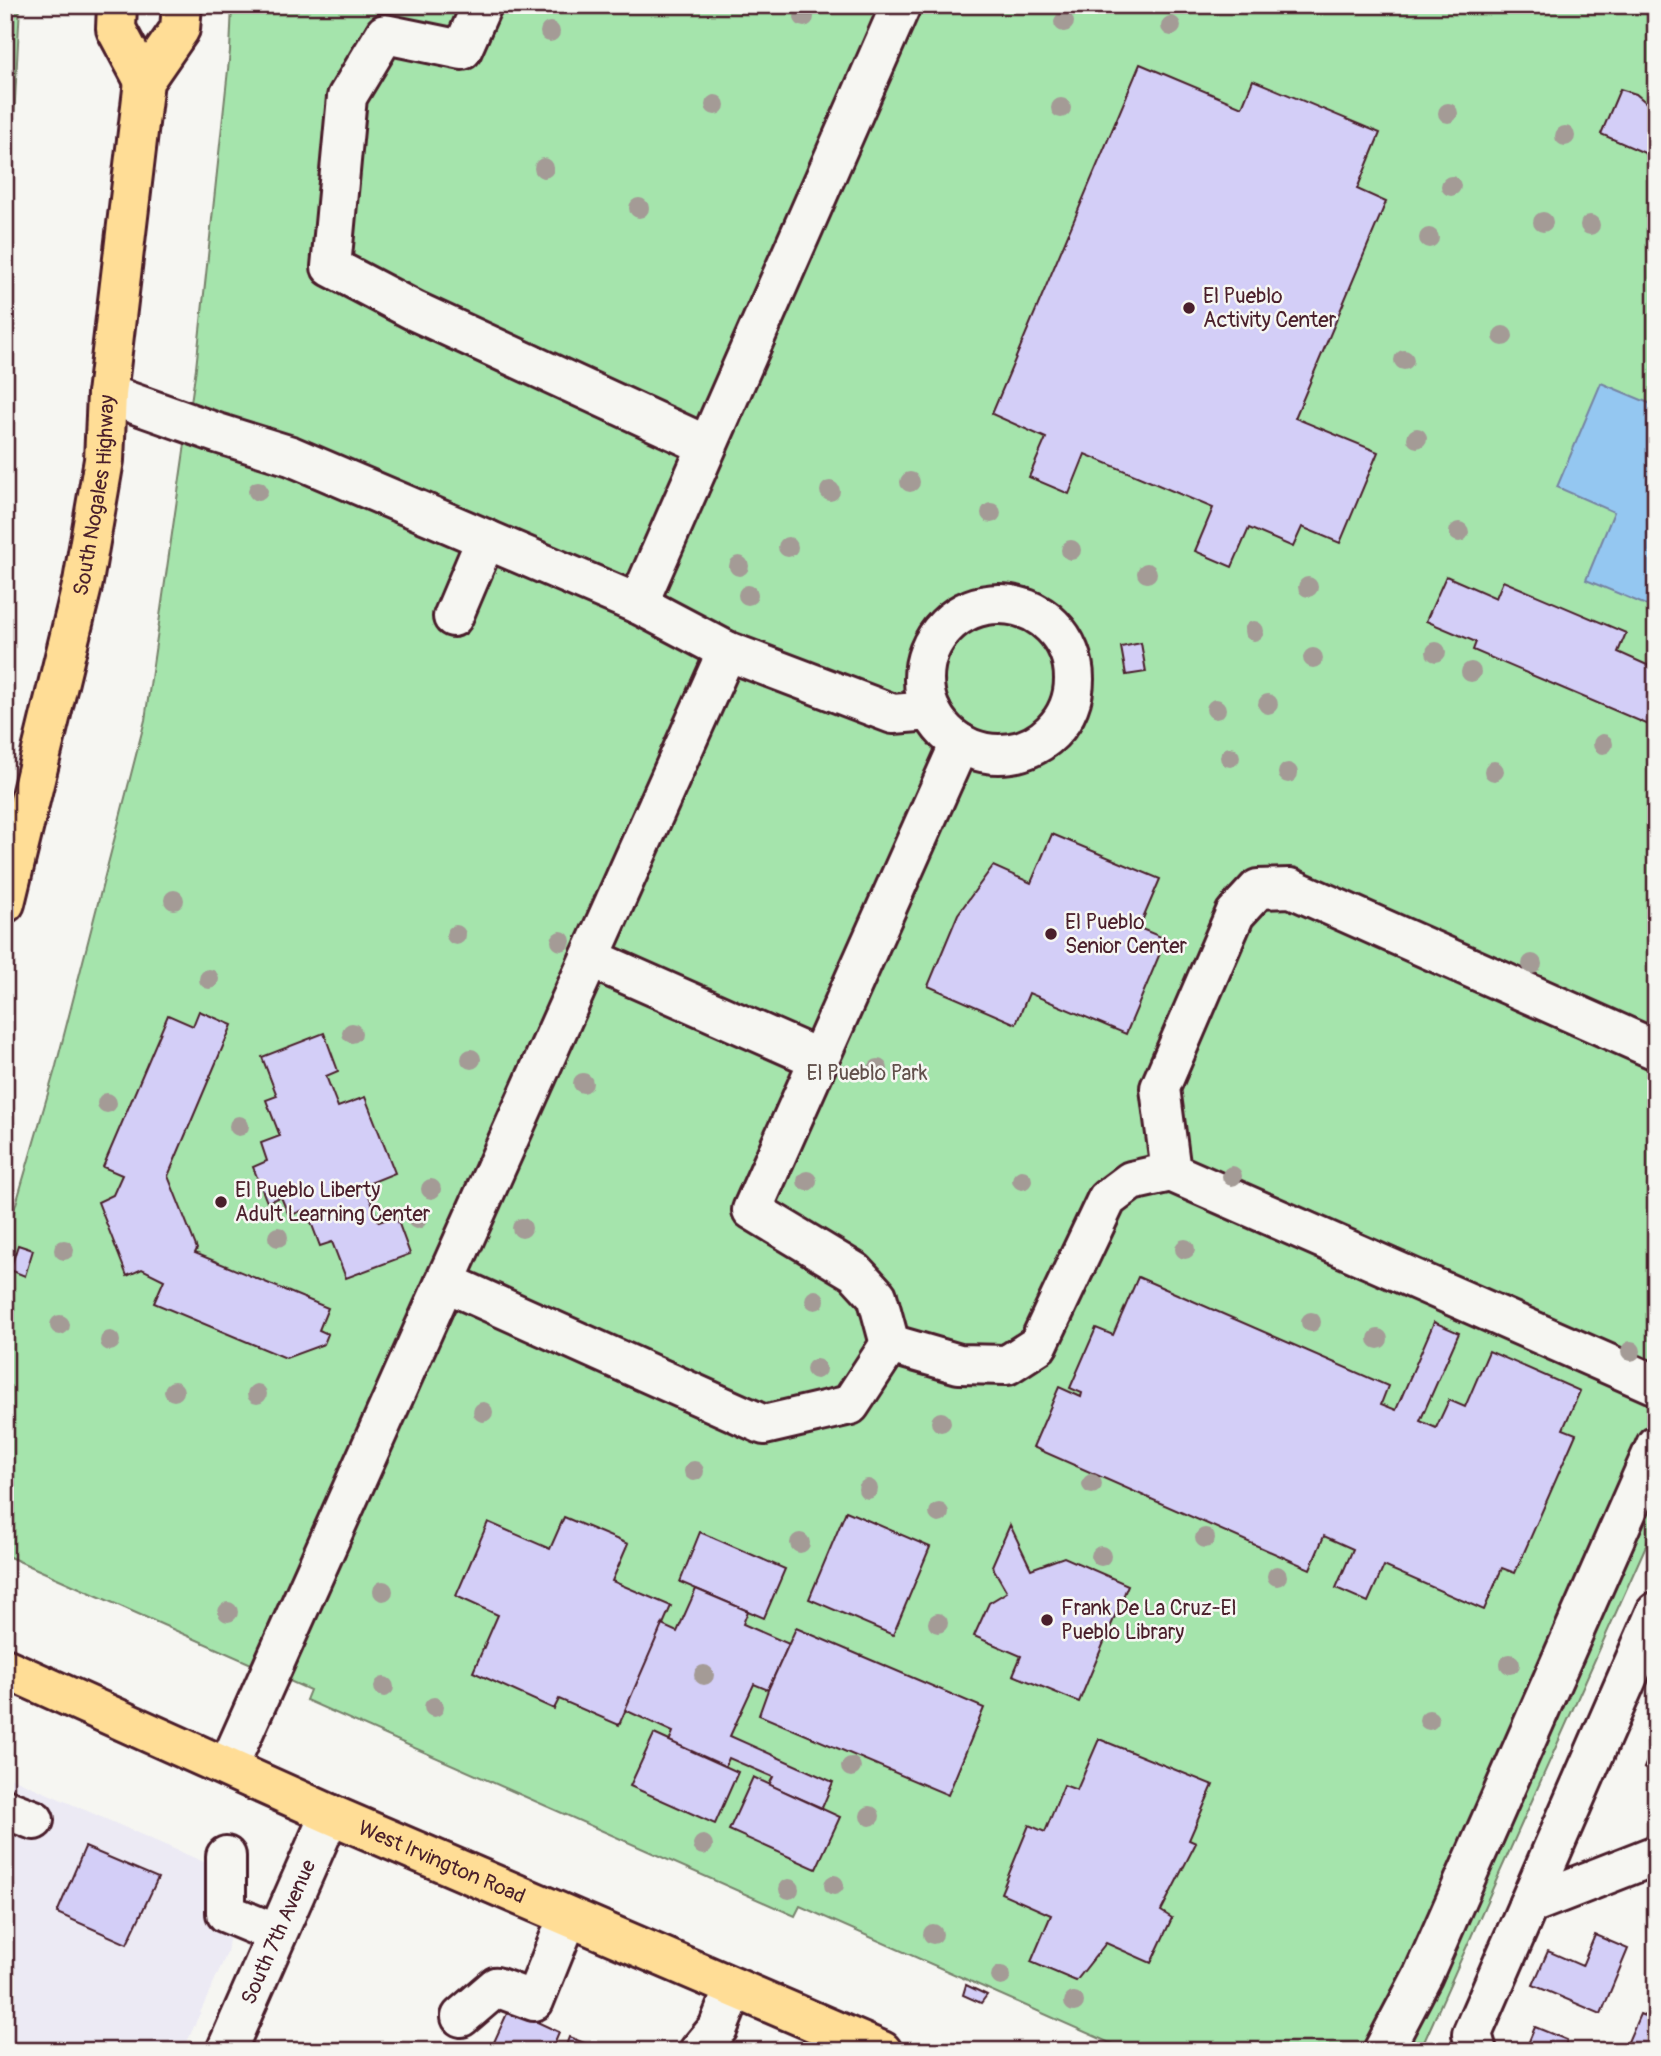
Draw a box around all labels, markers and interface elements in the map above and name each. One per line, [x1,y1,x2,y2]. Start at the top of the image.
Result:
place label: El Pueblo Activity Center [1203,283,1337,334]
marker: El Pueblo Activity Center [1181,300,1197,316]
street label: South Nogales Highway [67,394,120,599]
place label: El Pueblo Senior Center [1065,909,1188,960]
marker: El Pueblo Senior Center [1043,926,1059,942]
park label: El Pueblo Park [807,1060,928,1087]
place label: El Pueblo Liberty Adult Learning Center [235,1177,431,1228]
marker: El Pueblo Liberty Adult Learning Center [213,1194,229,1210]
place label: Frank De La Cruz-El Pueblo Library [1061,1595,1237,1646]
marker: Frank De La Cruz-El Pueblo Library [1039,1612,1055,1628]
street label: West Irvington Road [354,1814,529,1910]
street label: South 7th Avenue [235,1855,322,2009]

